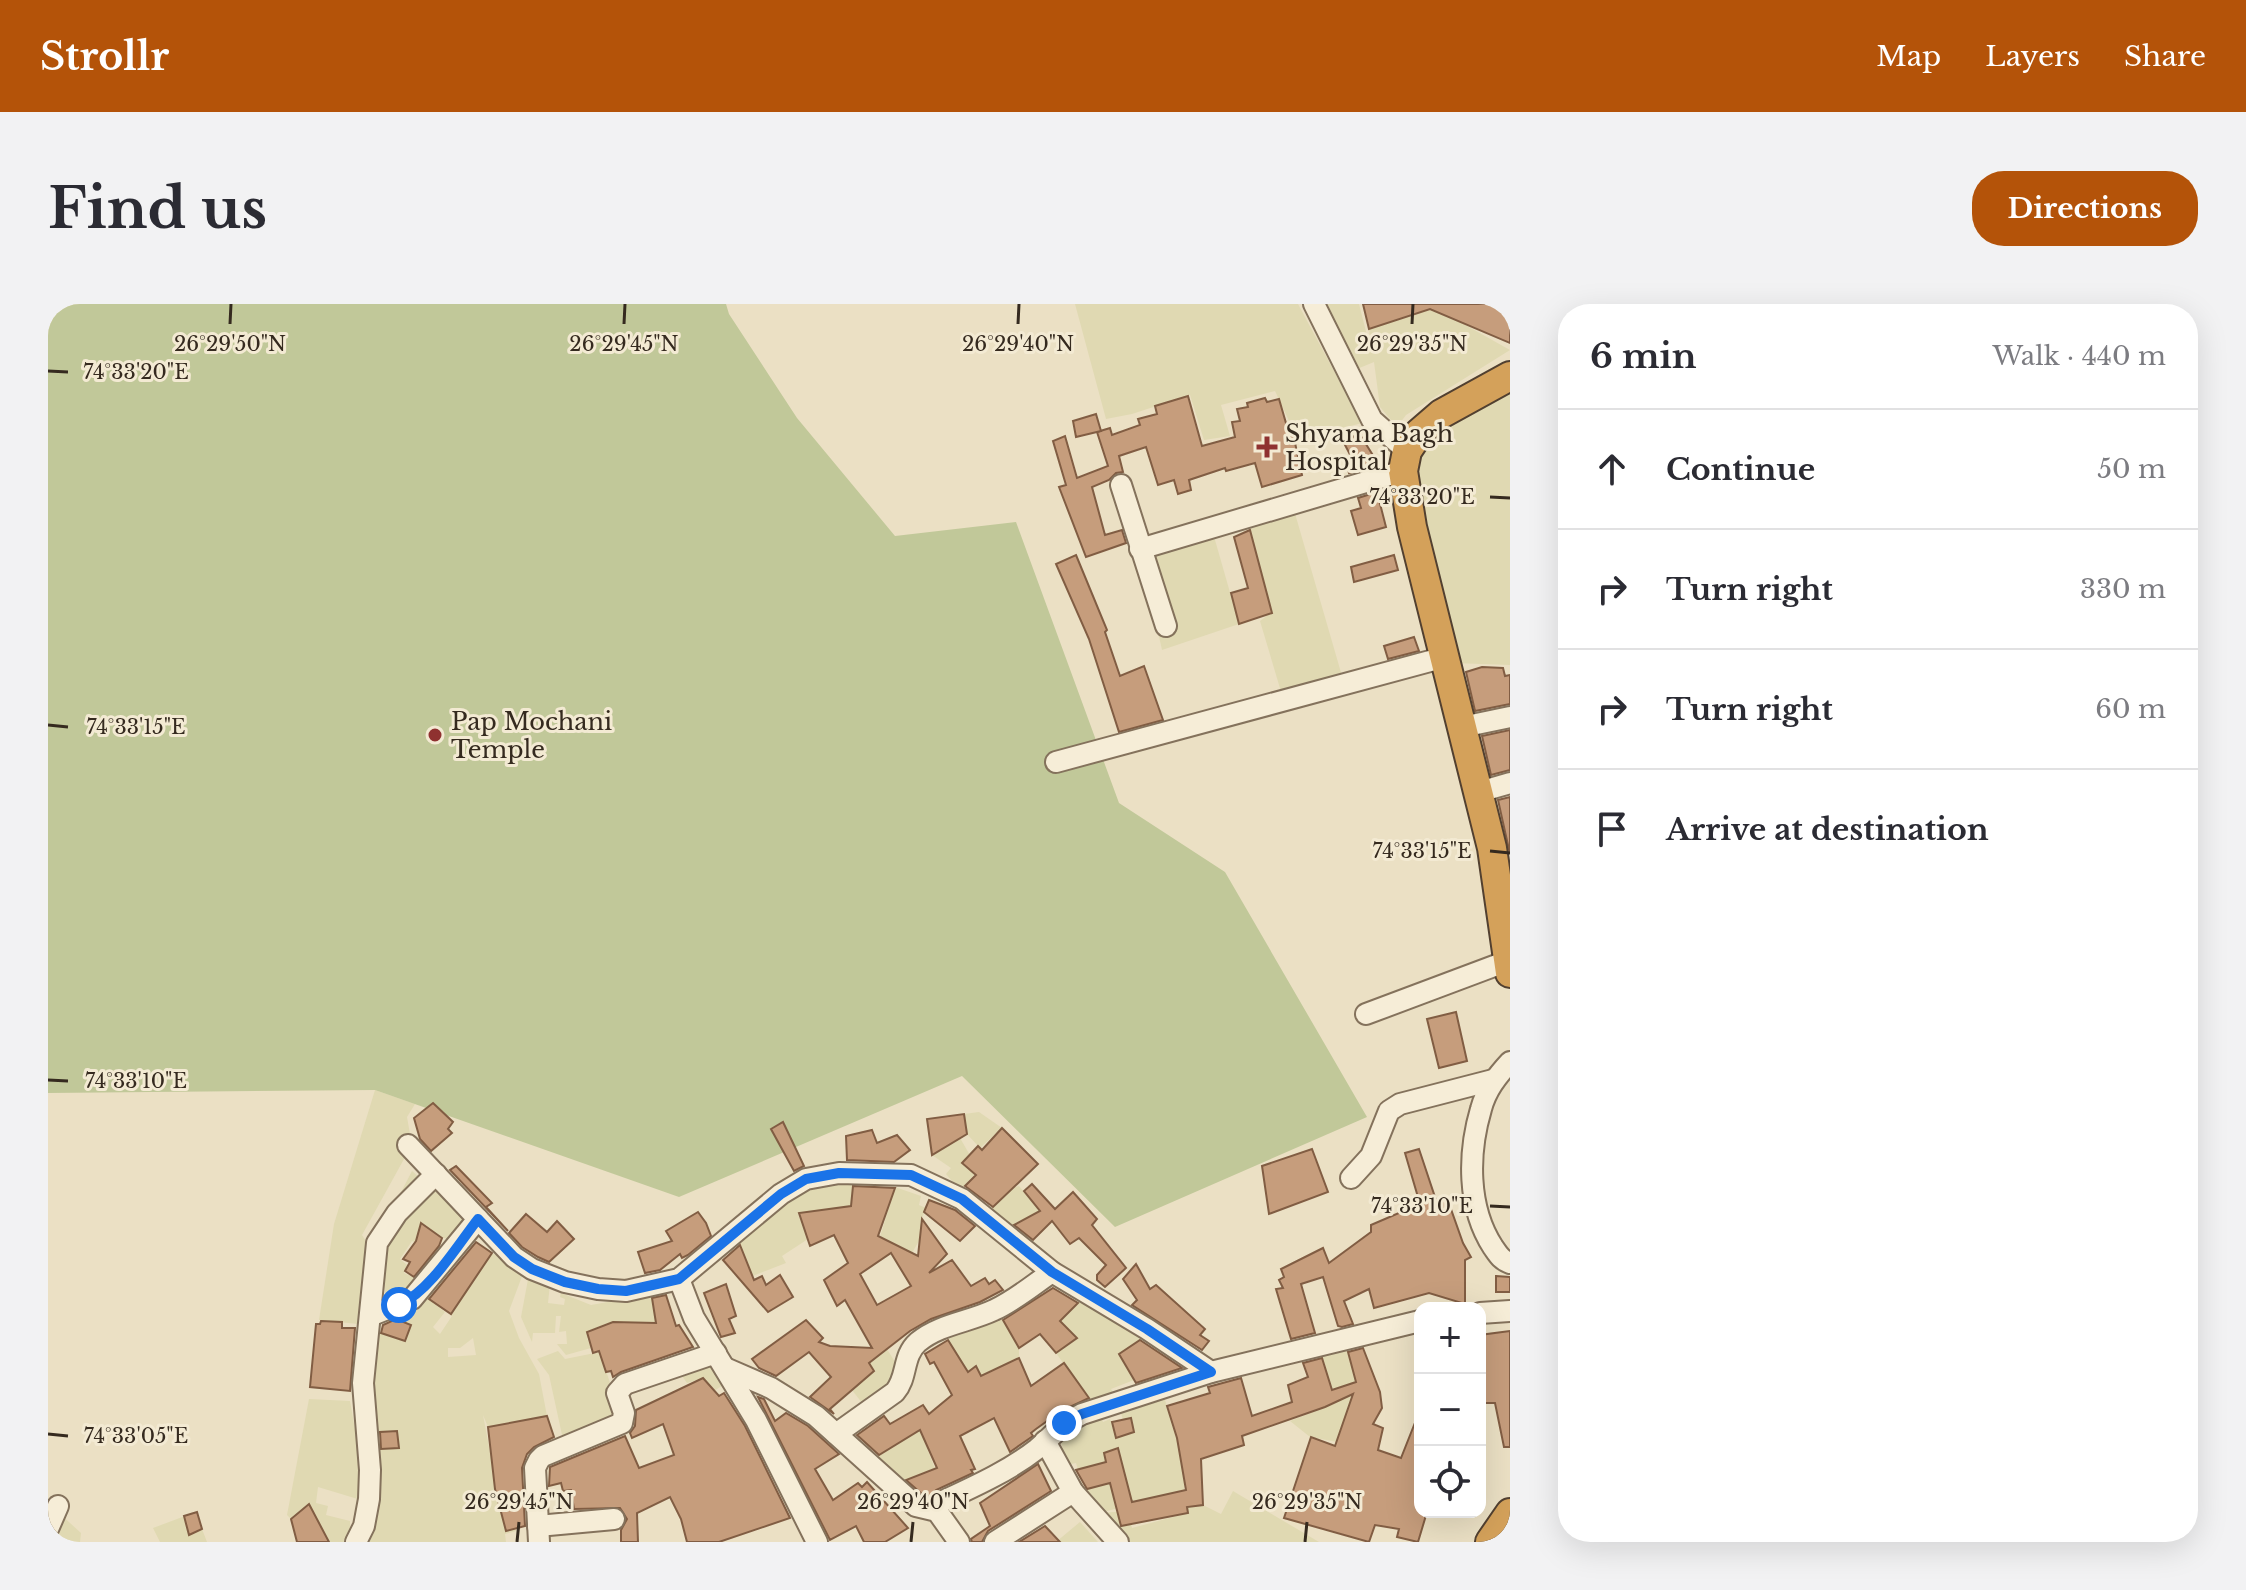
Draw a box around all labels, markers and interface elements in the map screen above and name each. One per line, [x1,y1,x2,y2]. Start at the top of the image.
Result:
text: Strollr [40,33,169,80]
text: Map [1876,39,1941,74]
text: Layers [1985,39,2080,74]
text: Share [2124,39,2206,74]
button: Directions [1972,171,2198,246]
text: Find us [48,174,267,243]
text: 26°29'50"N [174,332,286,356]
text: 26°29'45"N [569,332,679,356]
text: 26°29'40"N [962,332,1074,356]
text: 26°29'35"N [1357,332,1467,356]
text: 6 min [1590,335,1697,377]
text: Walk · 440 m [1993,340,2166,372]
text: 74°33'20"E [83,360,189,384]
place label: Shyama Bagh Hospital [1285,419,1453,476]
marker: Shyama Bagh Hospital [1256,436,1278,458]
icon: ahead [1590,447,1634,491]
text: Continue [1666,451,1815,488]
text: 50 m [2097,453,2166,485]
text: 74°33'20"E [1369,485,1475,509]
icon: right [1590,567,1634,611]
text: Turn right [1666,571,1833,608]
text: 330 m [2080,573,2166,605]
icon: right [1590,687,1634,731]
text: Turn right [1666,691,1833,728]
text: 60 m [2095,693,2166,725]
place label: Pap Mochani Temple [451,707,612,764]
text: 74°33'15"E [86,715,186,739]
marker: Pap Mochani Temple [426,726,444,744]
icon: arrive [1590,807,1634,851]
text: Arrive at destination [1666,811,1989,848]
text: 74°33'15"E [1372,839,1472,863]
text: 74°33'10"E [85,1069,187,1093]
text: 74°33'10"E [1371,1194,1473,1218]
route start [381,1287,417,1323]
map controls [1414,1302,1486,1518]
button: + [1414,1302,1486,1374]
button: − [1414,1374,1486,1446]
route end [1046,1405,1082,1441]
text: 74°33'05"E [84,1424,188,1448]
button: locate [1414,1446,1486,1518]
text: 26°29'45"N [464,1490,574,1514]
text: 26°29'40"N [857,1490,969,1514]
text: 26°29'35"N [1252,1490,1362,1514]

